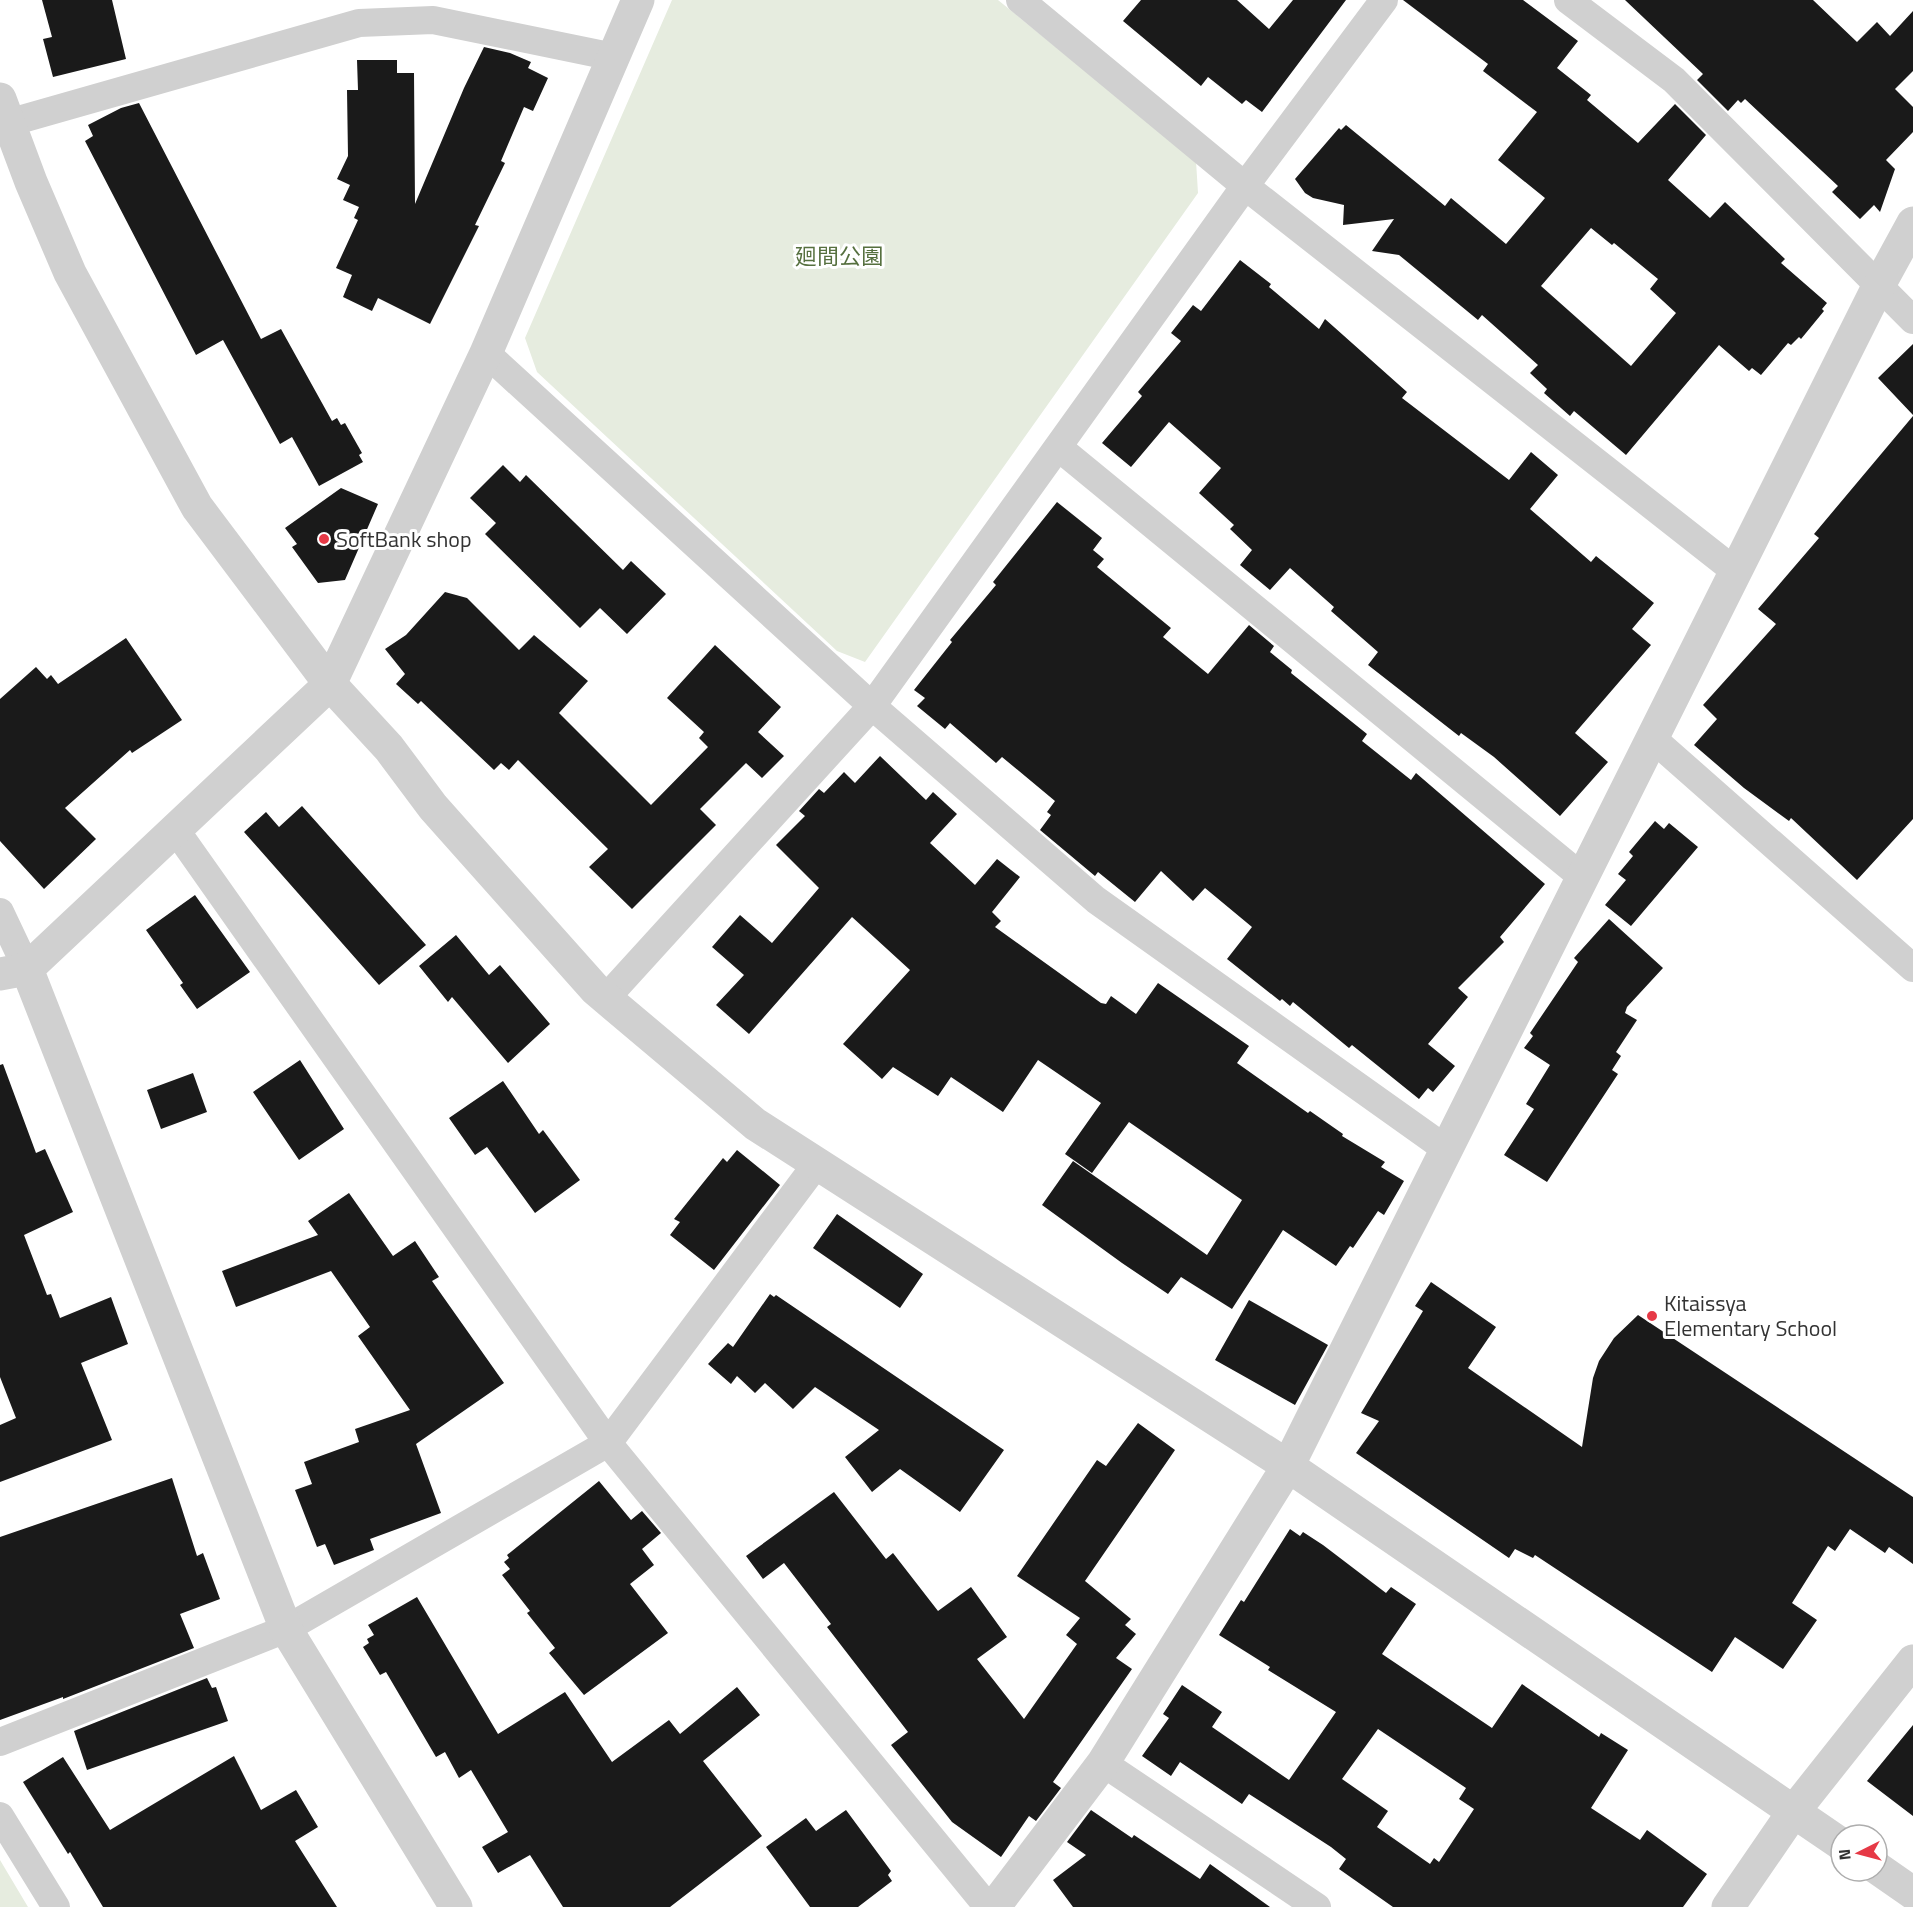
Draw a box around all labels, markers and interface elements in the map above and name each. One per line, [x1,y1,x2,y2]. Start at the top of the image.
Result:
park label: 廻間公園 [795,239,883,273]
place label: SoftBank shop [336,522,472,556]
marker: SoftBank shop [317,532,331,546]
place label: Kitaissya Elementary School [1664,1286,1837,1345]
marker: Kitaissya Elementary School [1645,1309,1659,1323]
north arrow [1829,1823,1889,1883]
text: N [1832,1848,1857,1861]

